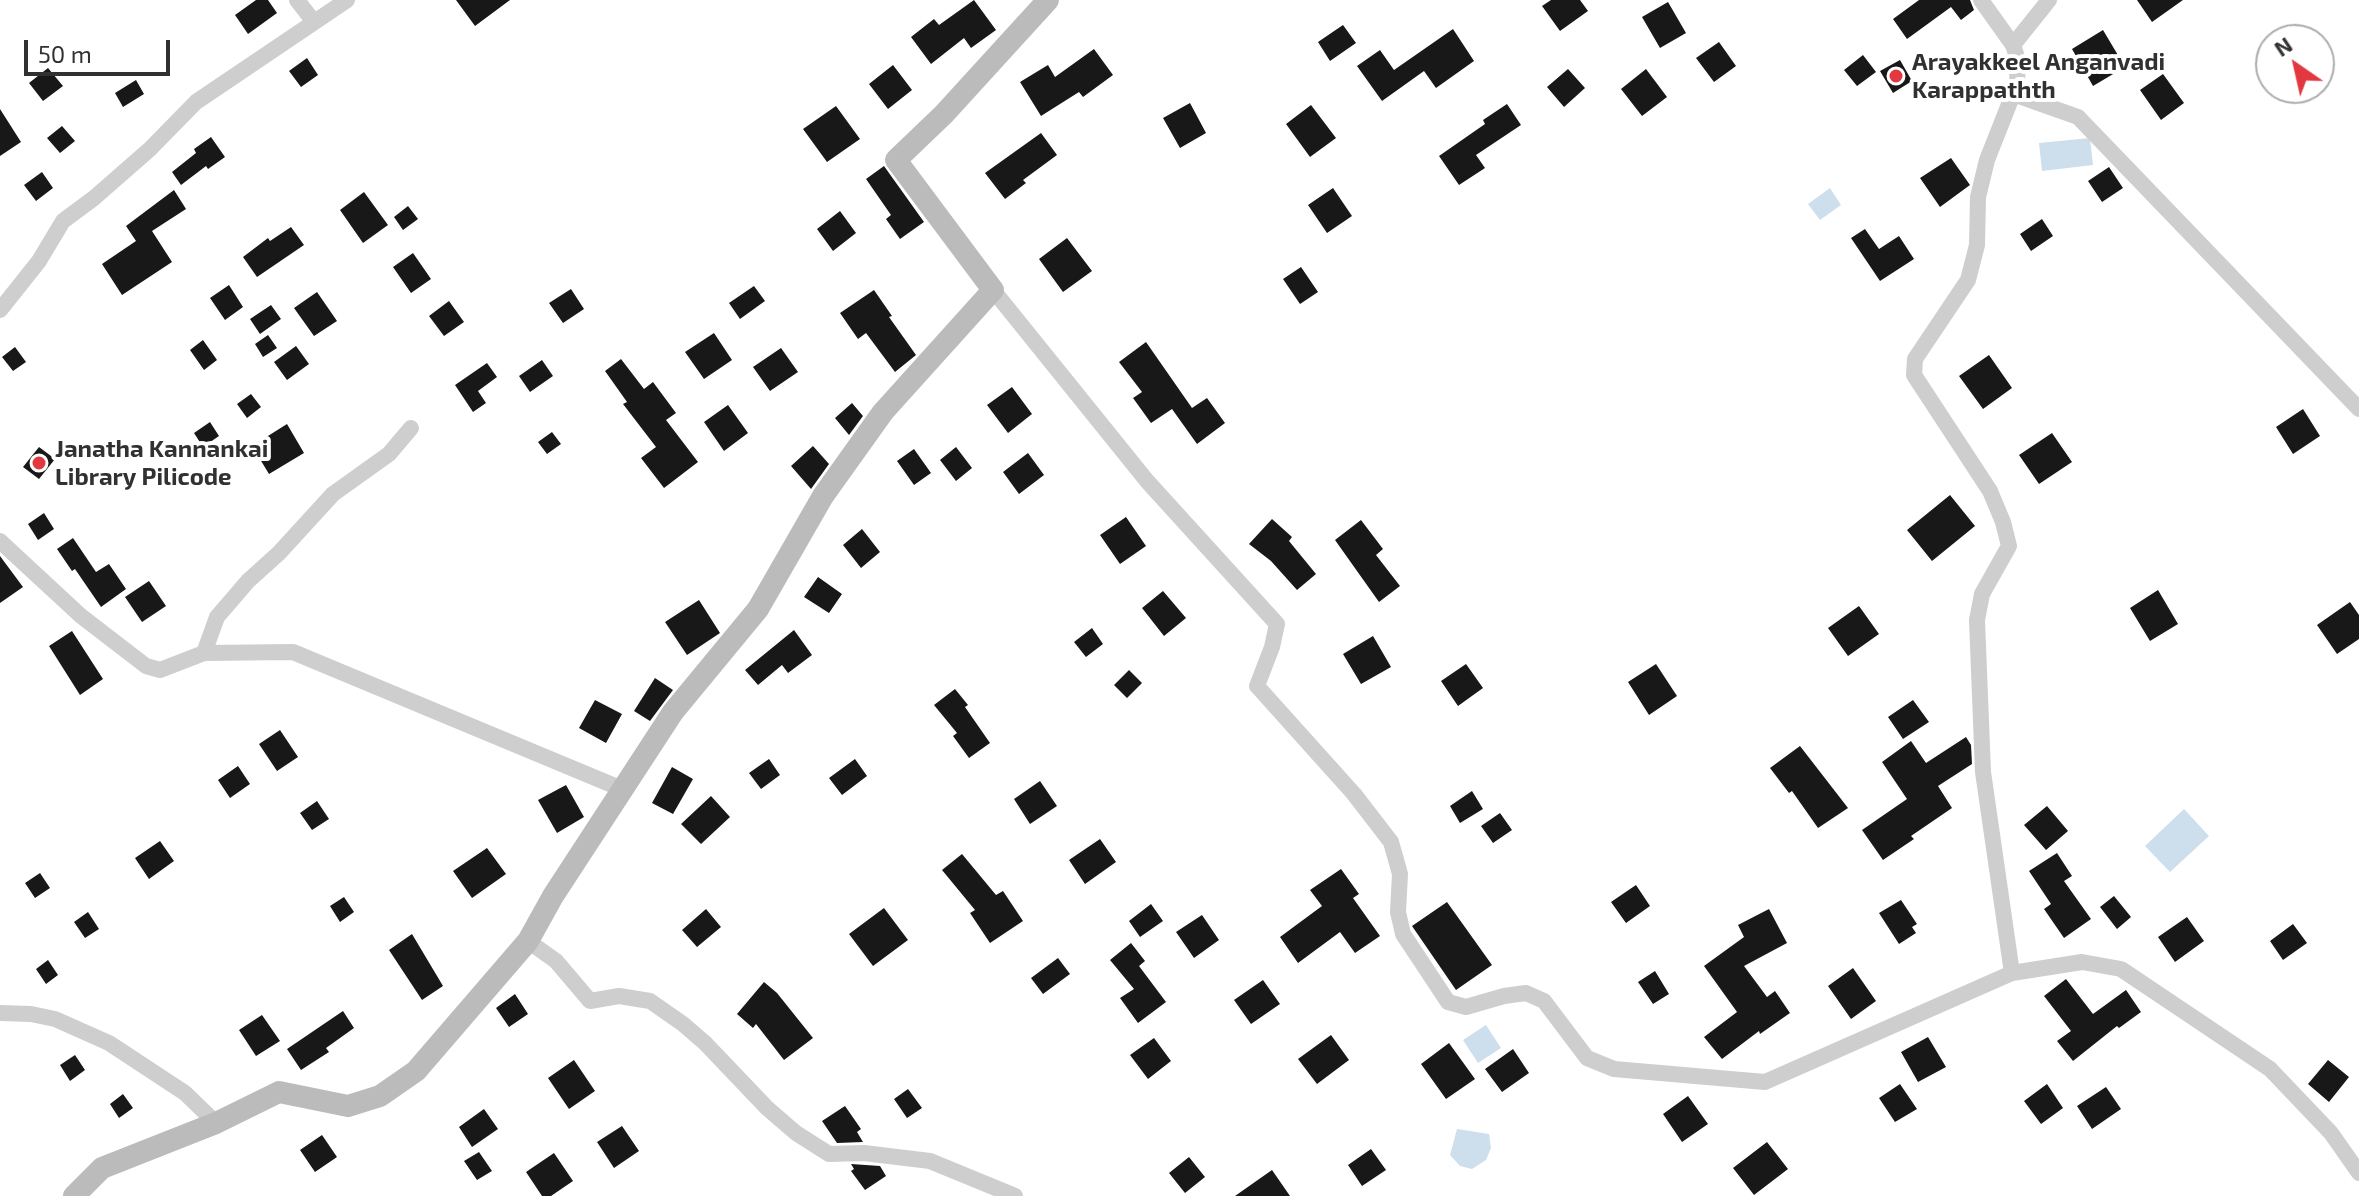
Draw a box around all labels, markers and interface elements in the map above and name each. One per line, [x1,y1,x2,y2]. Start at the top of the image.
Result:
scale bar [28,24,174,74]
north arrow [2255,24,2335,104]
text: N [2269,31,2297,61]
text: 50 m [38,39,92,68]
place label: Arayakkeel Anganvadi Karappathth [1912,48,2165,104]
marker: Arayakkeel Anganvadi Karappathth [1887,67,1905,85]
place label: Janatha Kannankai Library Pilicode [55,435,268,491]
marker: Janatha Kannankai Library Pilicode [30,454,48,472]

